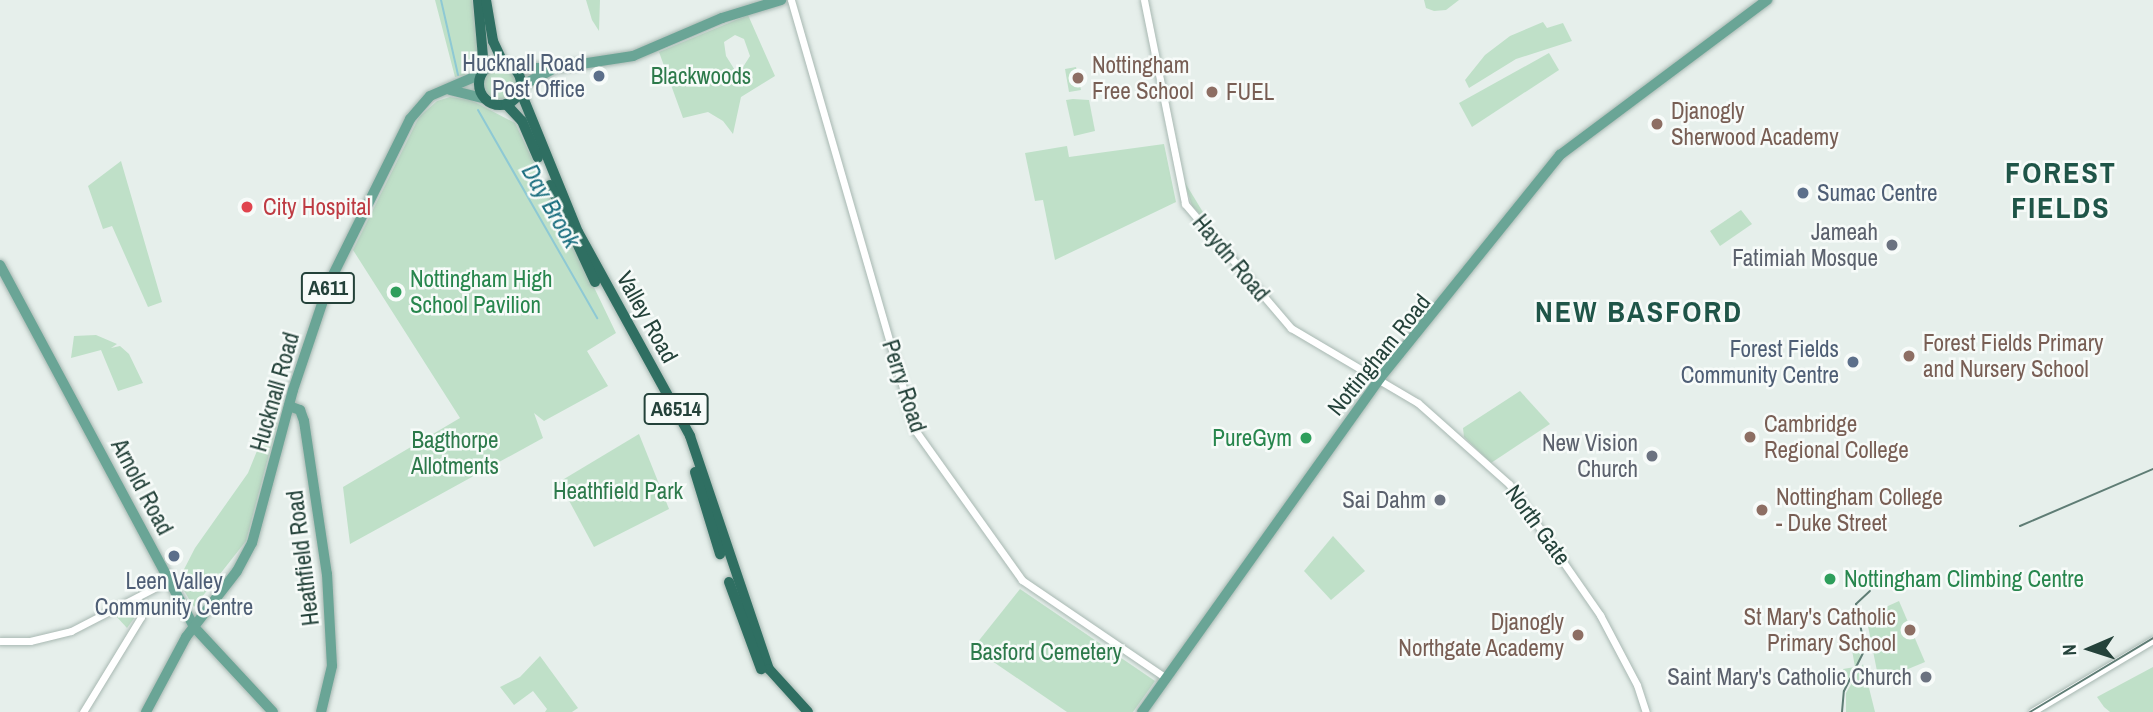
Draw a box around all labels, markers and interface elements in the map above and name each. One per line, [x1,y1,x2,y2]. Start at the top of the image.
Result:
place label: Hucknall Road Post Office [462,49,585,103]
place label: Nottingham Free School [1092,51,1194,105]
park label: Blackwoods [651,62,751,90]
marker: Hucknall Road Post Office [591,68,607,84]
marker: Nottingham Free School [1070,70,1086,86]
place label: FUEL [1226,78,1274,106]
marker: FUEL [1204,84,1220,100]
place label: Djanogly Sherwood Academy [1671,97,1840,151]
marker: Djanogly Sherwood Academy [1649,116,1665,132]
district label: FOREST FIELDS [2006,154,2116,224]
water label: Day Brook [516,159,586,253]
place label: Sumac Centre [1817,179,1938,207]
marker: Sumac Centre [1795,185,1811,201]
place label: City Hospital [263,193,371,221]
marker: City Hospital [237,197,257,217]
street label: Haydn Road [1187,209,1275,307]
place label: Jameah Fatimiah Mosque [1732,218,1878,272]
marker: Jameah Fatimiah Mosque [1884,237,1900,253]
place label: Nottingham High School Pavilion [410,265,553,319]
street label: Valley Road [611,266,683,368]
road number: A611 [300,270,356,306]
marker: Nottingham High School Pavilion [388,284,404,300]
street label: Nottingham Road [1322,289,1436,421]
district label: NEW BASFORD [1536,293,1742,329]
street label: Hucknall Road [245,329,305,455]
place label: Forest Fields Primary and Nursery School [1923,329,2103,383]
place label: Forest Fields Community Centre [1681,335,1839,389]
street label: Perry Road [876,336,932,436]
marker: Forest Fields Primary and Nursery School [1901,348,1917,364]
marker: Forest Fields Community Centre [1845,354,1861,370]
road number: A6514 [643,392,709,426]
place label: Cambridge Regional College [1764,410,1909,464]
place label: PureGym [1212,424,1292,452]
park label: Bagthorpe Allotments [411,426,499,480]
place label: New Vision Church [1542,429,1638,483]
marker: Cambridge Regional College [1742,429,1758,445]
marker: PureGym [1298,430,1314,446]
street label: Arnold Road [105,434,179,540]
marker: New Vision Church [1644,448,1660,464]
park label: Heathfield Park [553,477,683,505]
street label: North Gate [1500,480,1576,570]
place label: Nottingham College - Duke Street [1776,483,1943,537]
place label: Sai Dahm [1342,486,1426,514]
street label: Heathfield Road [281,489,325,627]
marker: Sai Dahm [1432,492,1448,508]
marker: Nottingham College - Duke Street [1754,502,1770,518]
marker: Leen Valley Community Centre [166,548,182,564]
place label: Nottingham Climbing Centre [1844,565,2084,593]
place label: Leen Valley Community Centre [95,567,253,621]
marker: Nottingham Climbing Centre [1822,571,1838,587]
place label: St Mary's Catholic Primary School [1744,603,1896,657]
place label: Djanogly Northgate Academy [1397,608,1564,662]
north arrow [2055,614,2125,684]
marker: St Mary's Catholic Primary School [1902,622,1918,638]
marker: Djanogly Northgate Academy [1570,627,1586,643]
park label: Basford Cemetery [970,638,1122,666]
text: N [2056,644,2082,656]
place label: Saint Mary's Catholic Church [1667,663,1912,691]
marker: Saint Mary's Catholic Church [1918,669,1934,685]

